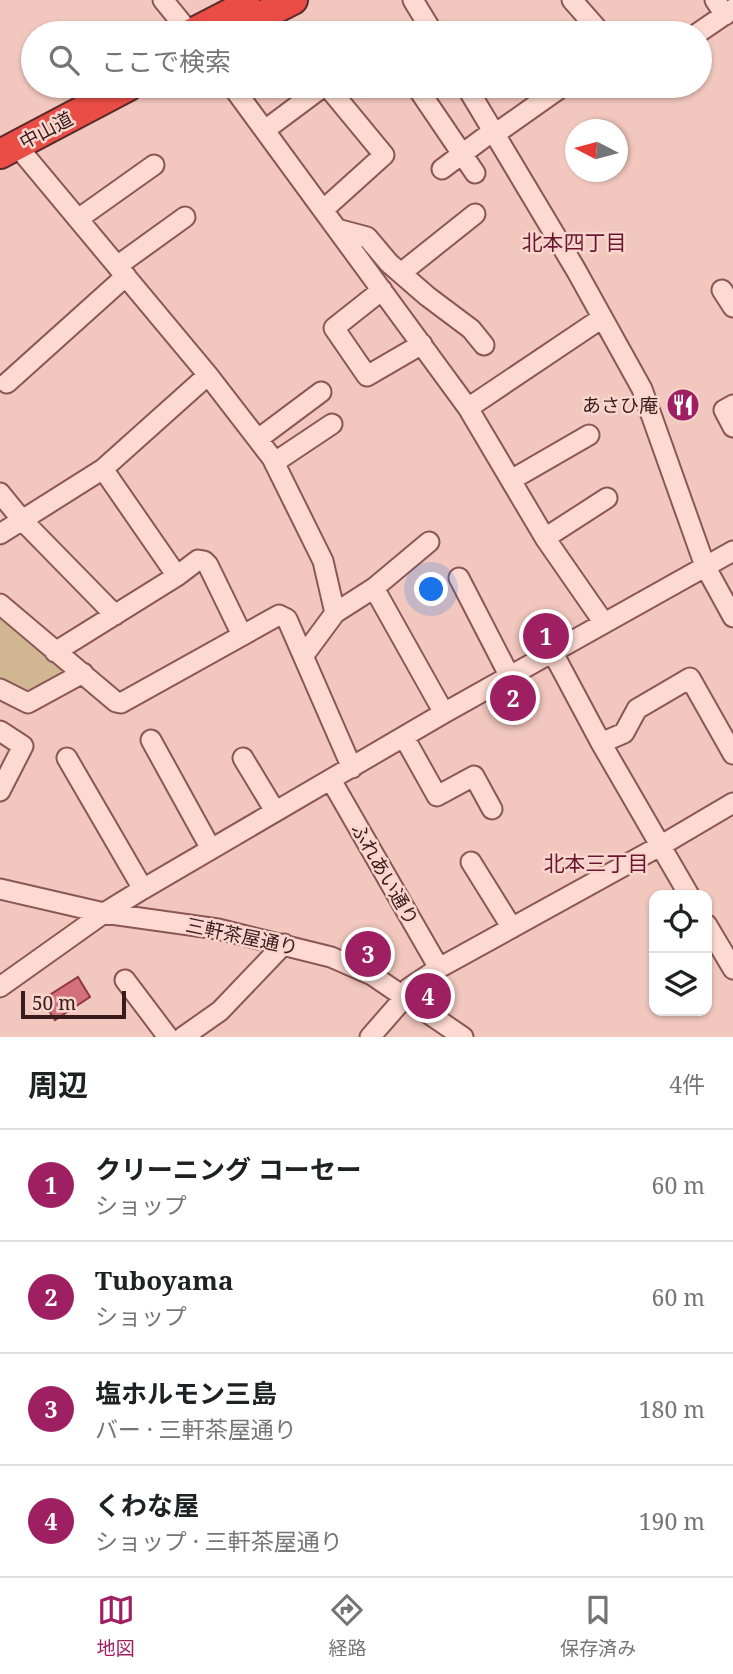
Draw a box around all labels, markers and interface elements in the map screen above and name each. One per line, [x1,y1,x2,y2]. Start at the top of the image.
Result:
search box [21,21,712,98]
icon: search [45,41,83,79]
text: ここで検索 [101,43,231,79]
street label: 中山道 [15,105,77,155]
north arrow [565,119,628,182]
district label: 北本四丁目 [522,228,627,256]
restaurant icon: あさひ庵 [664,386,702,424]
place label: あさひ庵 [582,392,658,418]
your location [414,572,448,606]
pin: 1 [523,610,569,662]
pin: 2 [490,672,536,724]
street label: ふれあい通り [345,818,425,930]
district label: 北本三丁目 [544,849,649,877]
map controls [649,890,712,1016]
button: locate [649,890,712,953]
street label: 三軒茶屋通り [184,911,300,961]
pin: 3 [345,928,391,980]
button: layers [649,953,712,1016]
pin: 4 [405,970,451,1022]
scale bar [21,988,126,1020]
text: 50 m [32,990,76,1016]
text: 周辺 [28,1064,88,1105]
text: 4件 [669,1068,705,1100]
text: クリーニング コーセー [95,1151,362,1187]
text: 1 [45,1169,58,1201]
text: 60 m [652,1169,705,1201]
text: ショップ [95,1189,187,1221]
text: Tuboyama [95,1262,234,1298]
text: 2 [45,1281,58,1313]
text: 60 m [652,1281,705,1313]
text: ショップ [95,1300,187,1332]
text: 塩ホルモン三島 [95,1375,277,1411]
text: 3 [45,1393,58,1425]
text: 180 m [639,1393,705,1425]
text: バー · 三軒茶屋通り [95,1413,297,1445]
text: くわな屋 [95,1487,199,1523]
text: 4 [45,1505,58,1537]
text: 190 m [639,1505,705,1537]
text: ショップ · 三軒茶屋通り [95,1525,343,1557]
tab: 地図 [97,1591,135,1661]
tab: 経路 [328,1591,366,1661]
tab: 保存済み [560,1591,636,1661]

